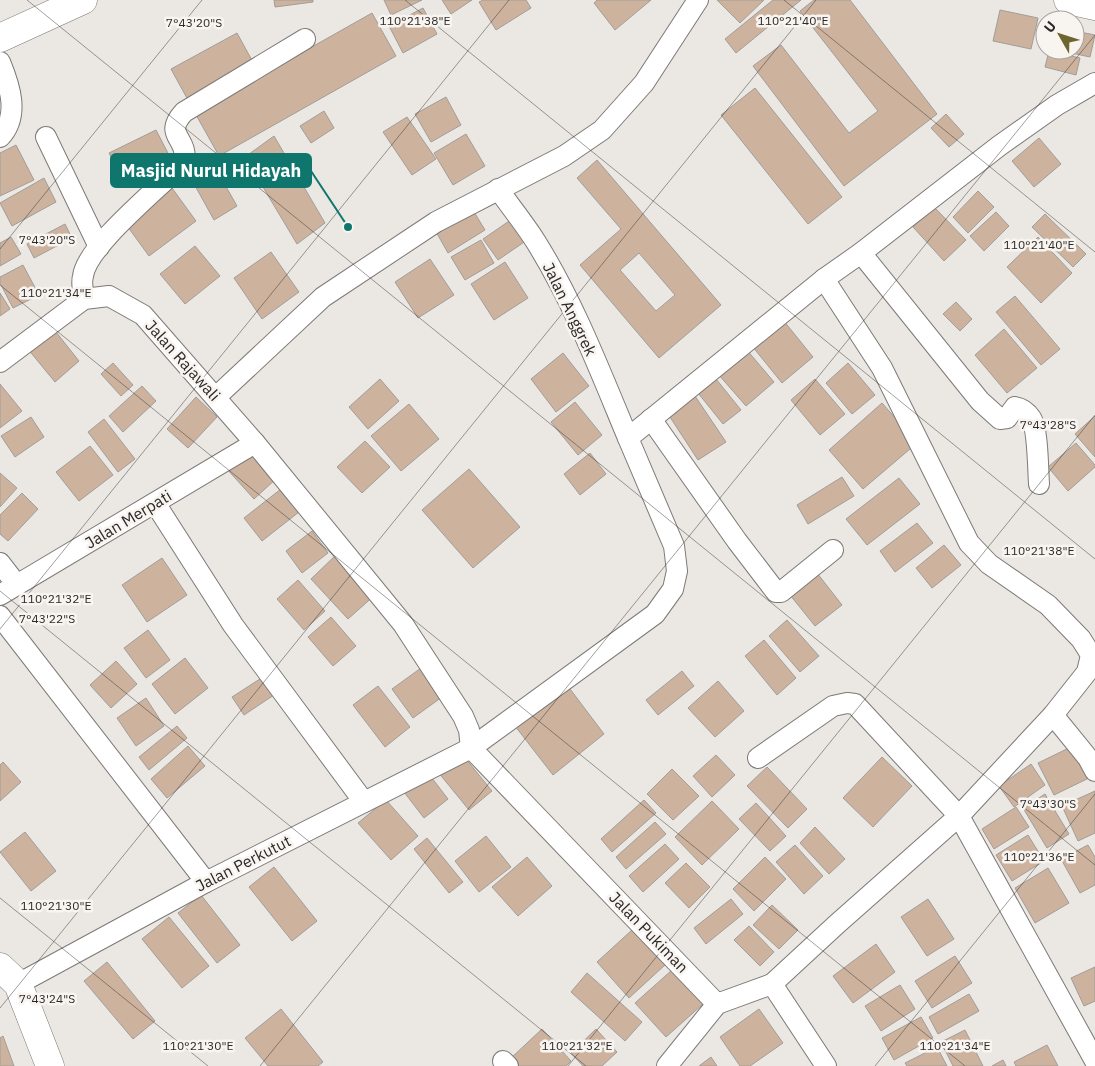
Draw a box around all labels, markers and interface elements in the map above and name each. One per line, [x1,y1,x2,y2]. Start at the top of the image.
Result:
north arrow [1035,10,1085,60]
text: 110°21'38"E [380,13,450,28]
text: 110°21'40"E [758,13,828,28]
text: 7°43'20"S [166,15,222,30]
text: U [1040,17,1060,36]
callout: Masjid Nurul Hidayah [111,154,311,187]
text: Masjid Nurul Hidayah [121,159,301,182]
text: 7°43'20"S [19,232,75,247]
text: 110°21'40"E [1004,237,1074,252]
street label: Jalan Anggrek [539,259,602,360]
text: 110°21'34"E [21,285,91,300]
street label: Jalan Rajawali [141,315,225,405]
text: 7°43'28"S [1020,417,1076,432]
street label: Jalan Merpati [81,485,175,553]
text: 110°21'38"E [1004,543,1074,558]
text: 110°21'32"E [21,591,91,606]
text: 7°43'22"S [19,611,75,626]
text: 7°43'30"S [1020,796,1076,811]
street label: Jalan Perkutut [192,830,294,896]
text: 110°21'36"E [1004,849,1074,864]
street label: Jalan Pukiman [605,887,693,977]
text: 110°21'30"E [21,898,91,913]
text: 7°43'24"S [19,991,75,1006]
text: 110°21'30"E [163,1038,233,1053]
text: 110°21'32"E [542,1038,612,1053]
text: 110°21'34"E [920,1038,990,1053]

